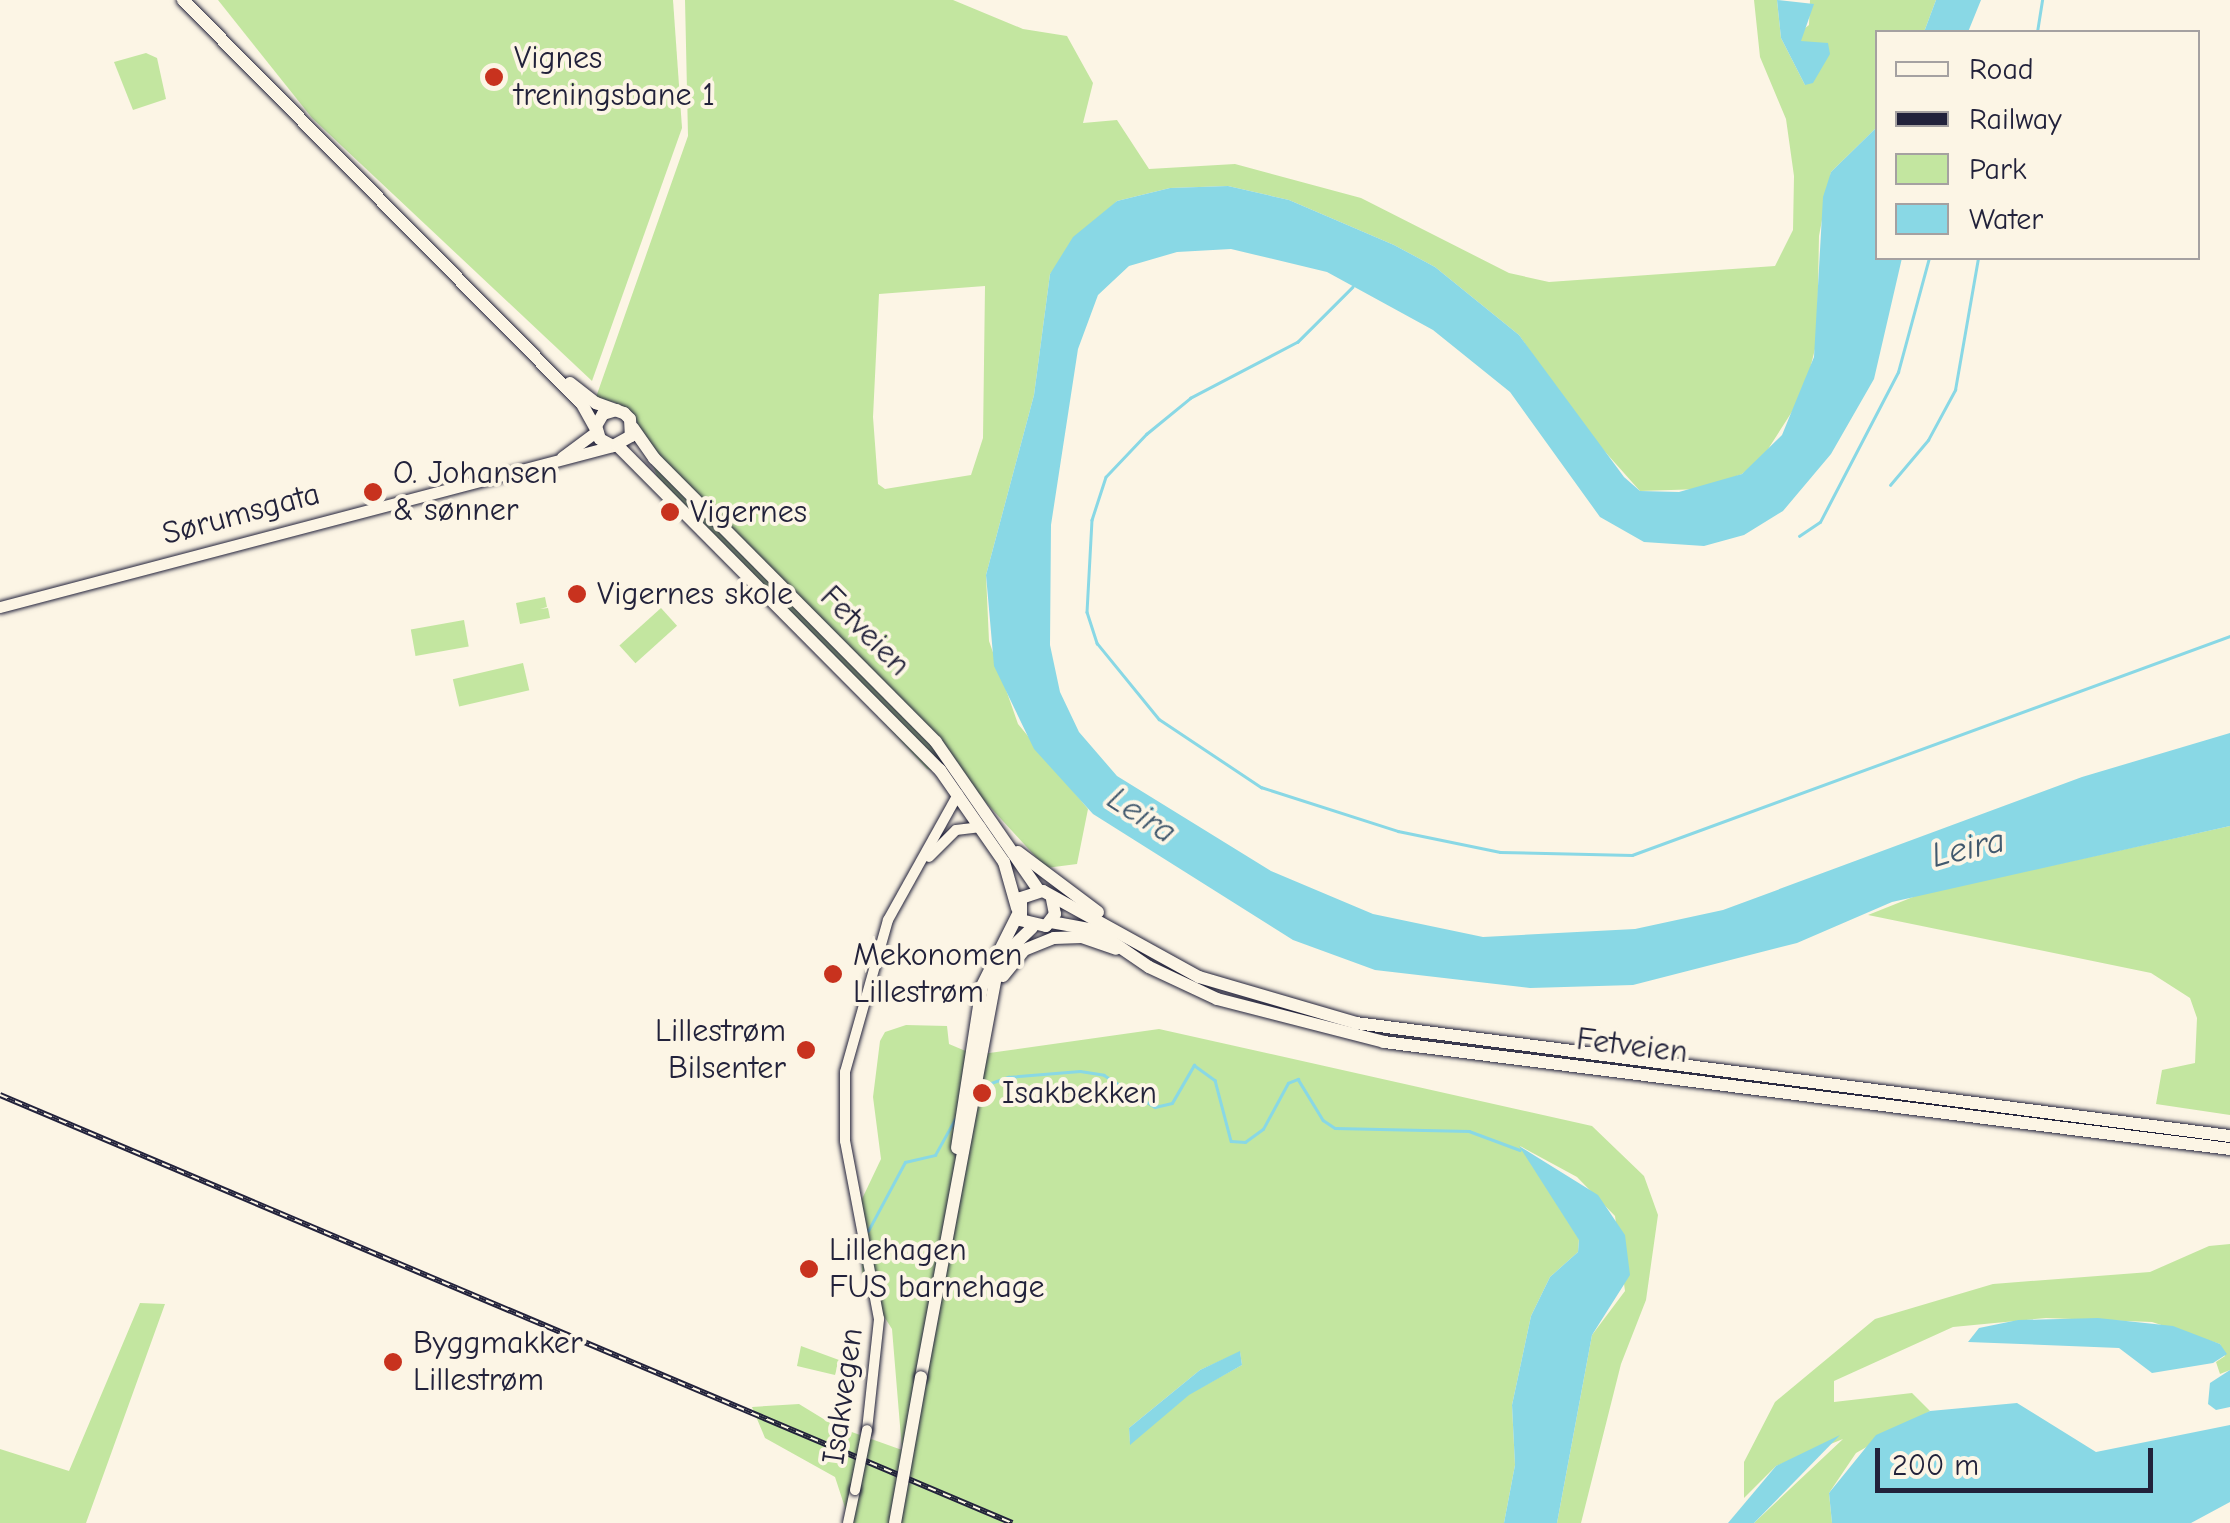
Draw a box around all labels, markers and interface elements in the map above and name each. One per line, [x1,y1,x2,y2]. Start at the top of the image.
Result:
legend [1875,30,2200,260]
place label: Vignes treningsbane 1 [514,40,715,115]
text: Road [1969,52,2034,87]
marker: Vignes treningsbane 1 [483,66,505,88]
text: Railway [1969,102,2062,137]
text: Park [1969,152,2026,187]
text: Water [1969,202,2043,237]
place label: O. Johansen & sønner [393,455,558,530]
street label: Sørumsgata [158,475,324,553]
marker: O. Johansen & sønner [362,481,384,503]
place label: Vigernes [690,493,807,531]
marker: Vigernes [659,501,681,523]
place label: Vigernes skole [597,575,793,613]
street label: Fetveien [812,578,918,684]
marker: Vigernes skole [566,583,588,605]
water label: Leira [1100,777,1184,853]
water label: Leira [1927,819,2009,877]
place label: Mekonomen Lillestrøm [853,937,1022,1012]
marker: Mekonomen Lillestrøm [822,963,844,985]
place label: Lillestrøm Bilsenter [655,1013,786,1088]
street label: Fetveien [1574,1020,1690,1072]
marker: Lillestrøm Bilsenter [795,1039,817,1061]
place label: Isakbekken [1002,1074,1157,1112]
marker: Isakbekken [971,1082,993,1104]
place label: Lillehagen FUS barnehage [829,1232,1045,1307]
marker: Lillehagen FUS barnehage [798,1258,820,1280]
place label: Byggmakker Lillestrøm [413,1325,583,1400]
street label: Isakvegen [814,1325,872,1467]
marker: Byggmakker Lillestrøm [382,1351,404,1373]
scale bar [1880,1428,2158,1490]
text: 200 m [1892,1448,1979,1483]

